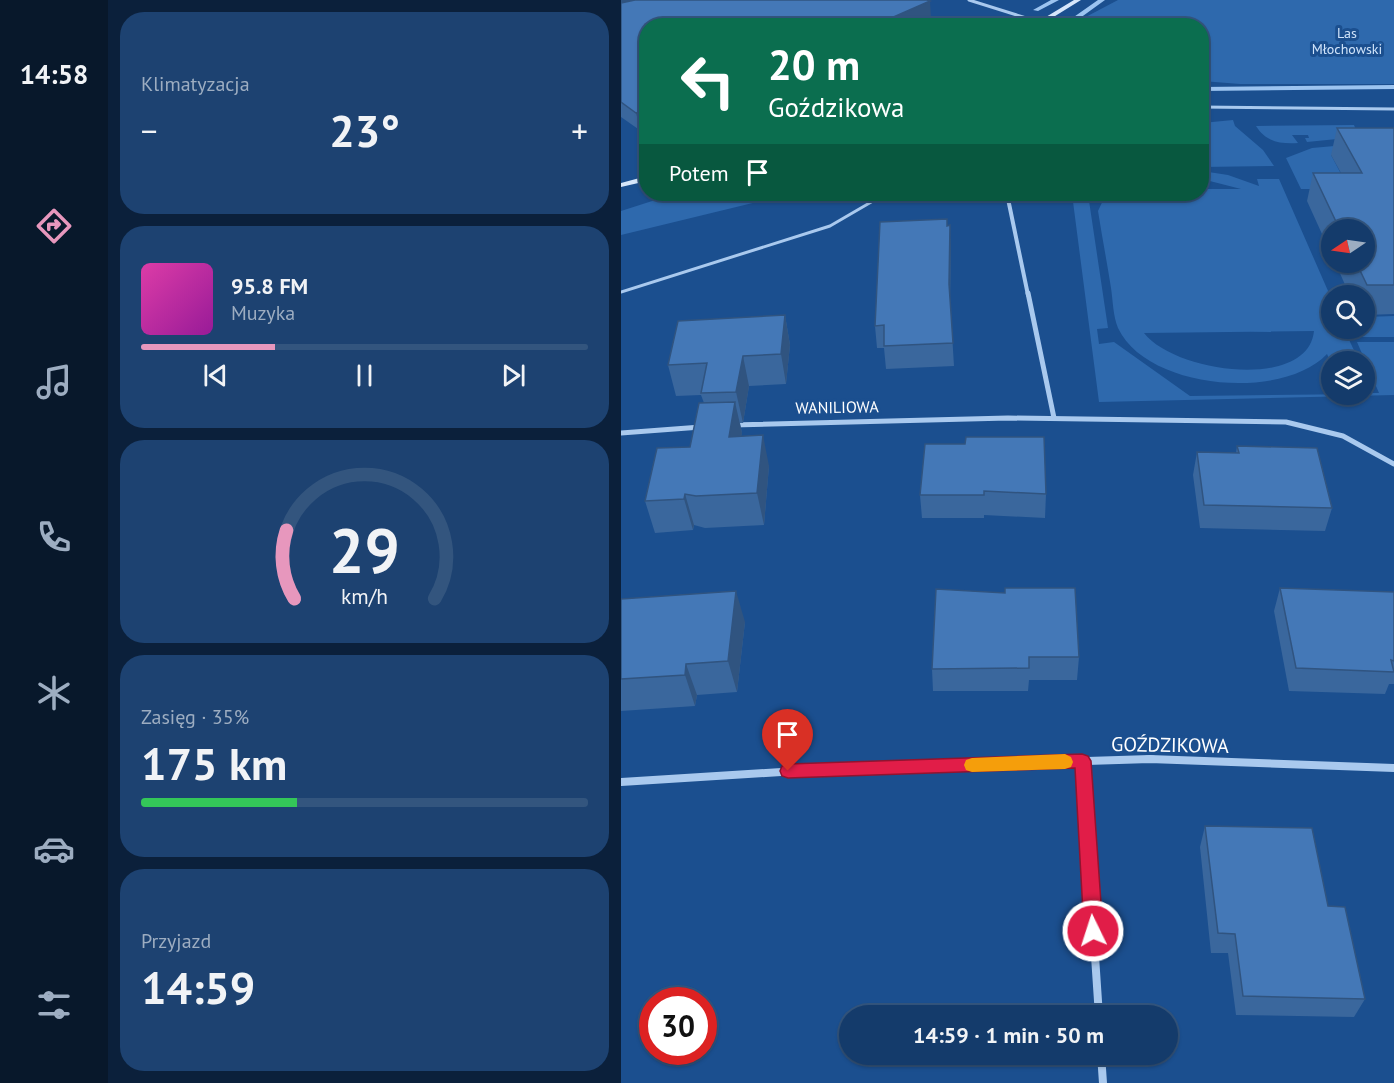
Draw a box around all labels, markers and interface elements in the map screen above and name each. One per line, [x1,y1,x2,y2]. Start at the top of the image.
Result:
park label: Las Młochowski [1312,24,1382,58]
text: 20 m [768,37,860,92]
icon: left [669,42,747,120]
text: 14:58 [20,57,88,91]
text: Klimatyzacja [141,71,250,97]
text: Goździkowa [768,90,905,124]
text: 23° [329,101,400,159]
text: − [141,109,158,152]
text: + [571,109,588,152]
icon: arrive [741,156,774,189]
text: Potem [669,159,729,187]
icon: directions [33,205,75,247]
north arrow [1321,219,1375,273]
map controls [1321,219,1375,405]
text: 95.8 FM [231,272,308,300]
button: search [1321,285,1375,339]
text: Muzyka [231,300,295,326]
button: layers [1321,351,1375,405]
icon: previous [199,359,232,392]
icon: pause [348,359,381,392]
icon: next [497,359,530,392]
icon: music [33,361,75,403]
street label: WANILIOWA [795,396,879,418]
text: 29 [329,509,400,590]
icon: phone [33,516,75,558]
text: km/h [341,582,388,610]
icon: climate [33,672,75,714]
text: Zasięg · 35% [141,704,249,730]
pin [762,709,813,771]
icon: arrive [771,718,804,751]
street label: GOŹDZIKOWA [1111,731,1229,759]
text: 175 km [141,734,287,792]
icon: car [33,828,75,870]
position arrow [1061,899,1125,963]
text: Przyjazd [141,928,211,954]
text: 14:59 [141,958,255,1016]
icon: filters [33,984,75,1026]
speed limit sign: 30 [639,987,717,1065]
text: 14:59 · 1 min · 50 m [913,1021,1104,1049]

